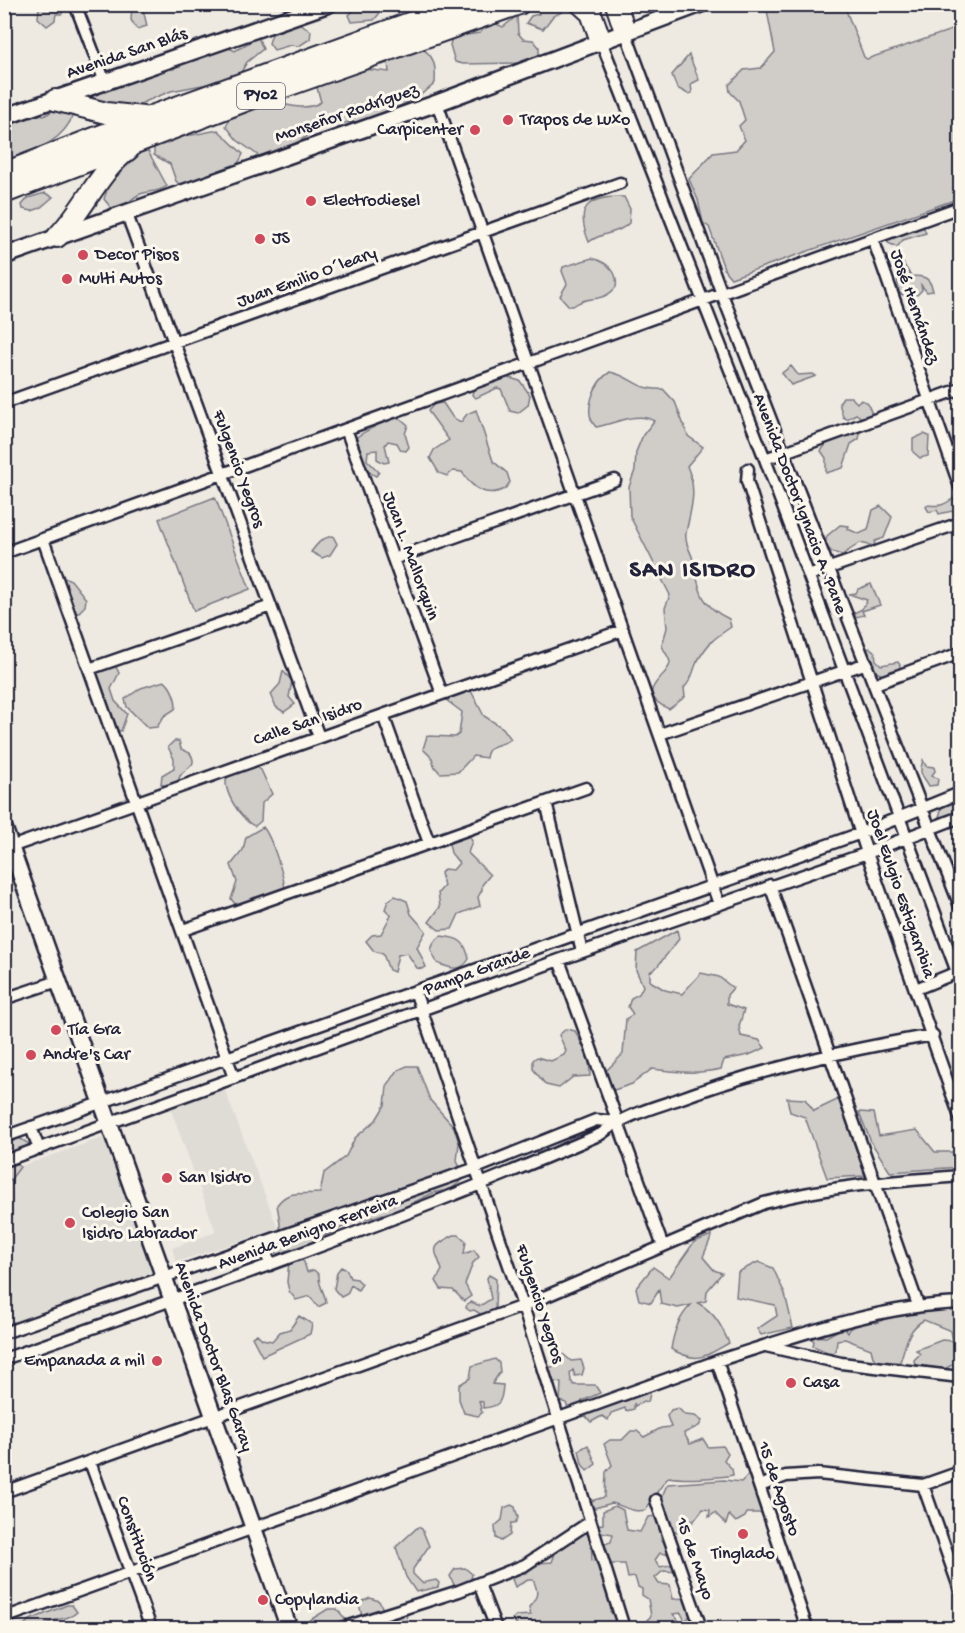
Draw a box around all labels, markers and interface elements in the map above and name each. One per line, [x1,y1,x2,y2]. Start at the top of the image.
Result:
street label: Avenida San Blás [64,23,191,84]
street label: Monseñor Rodríguez [273,79,422,148]
road number: PY02 [237,83,285,109]
place label: Trapos de Luxo [519,110,630,131]
marker: Trapos de Luxo [501,113,515,127]
place label: Carpicenter [377,120,465,141]
marker: Carpicenter [468,123,482,137]
place label: Electrodiesel [323,191,420,212]
marker: Electrodiesel [304,194,318,208]
place label: JS [272,229,291,250]
marker: JS [253,232,267,246]
street label: Juan Emilio O´leary [234,243,380,313]
place label: Decor Pisos [94,245,180,266]
street label: José Hernández [885,247,944,368]
marker: Decor Pisos [76,248,90,262]
place label: Multi Autos [79,269,163,290]
marker: Multi Autos [60,272,74,286]
street label: Avenida Doctor Ignacio A. Pane [747,391,851,618]
street label: Fulgencio Yegros [207,406,269,532]
street label: Juan L. Mallorquin [377,489,443,623]
district label: SAN ISIDRO [630,557,756,586]
street label: Calle San Isidro [251,695,365,751]
street label: Joel Eulgio Estigarribia [861,807,939,982]
street label: Pampa Grande [420,943,534,1001]
place label: Tía Gra [67,1020,122,1041]
marker: Tía Gra [49,1023,63,1037]
place label: Andre's Car [43,1045,132,1066]
marker: Andre's Car [24,1048,38,1062]
place label: San Isidro [179,1168,251,1189]
marker: San Isidro [160,1171,174,1185]
street label: Avenida Benigno Ferreira [215,1190,401,1275]
place label: Colegio San Isidro Labrador [82,1203,198,1245]
marker: Colegio San Isidro Labrador [63,1216,77,1230]
street label: Fulgencio Yegros [510,1241,569,1367]
street label: Avenida Doctor Blas Garay [169,1259,257,1455]
place label: Empanada a mil [24,1351,145,1372]
marker: Empanada a mil [150,1354,164,1368]
place label: Casa [803,1373,840,1394]
marker: Casa [784,1376,798,1390]
street label: 15 de Agosto [752,1438,804,1539]
street label: Constitución [111,1493,161,1585]
street label: 15 de Mayo [670,1514,718,1603]
marker: Tinglado [736,1527,750,1541]
place label: Tinglado [710,1544,775,1565]
place label: Copylandia [275,1590,360,1611]
marker: Copylandia [256,1593,270,1607]

